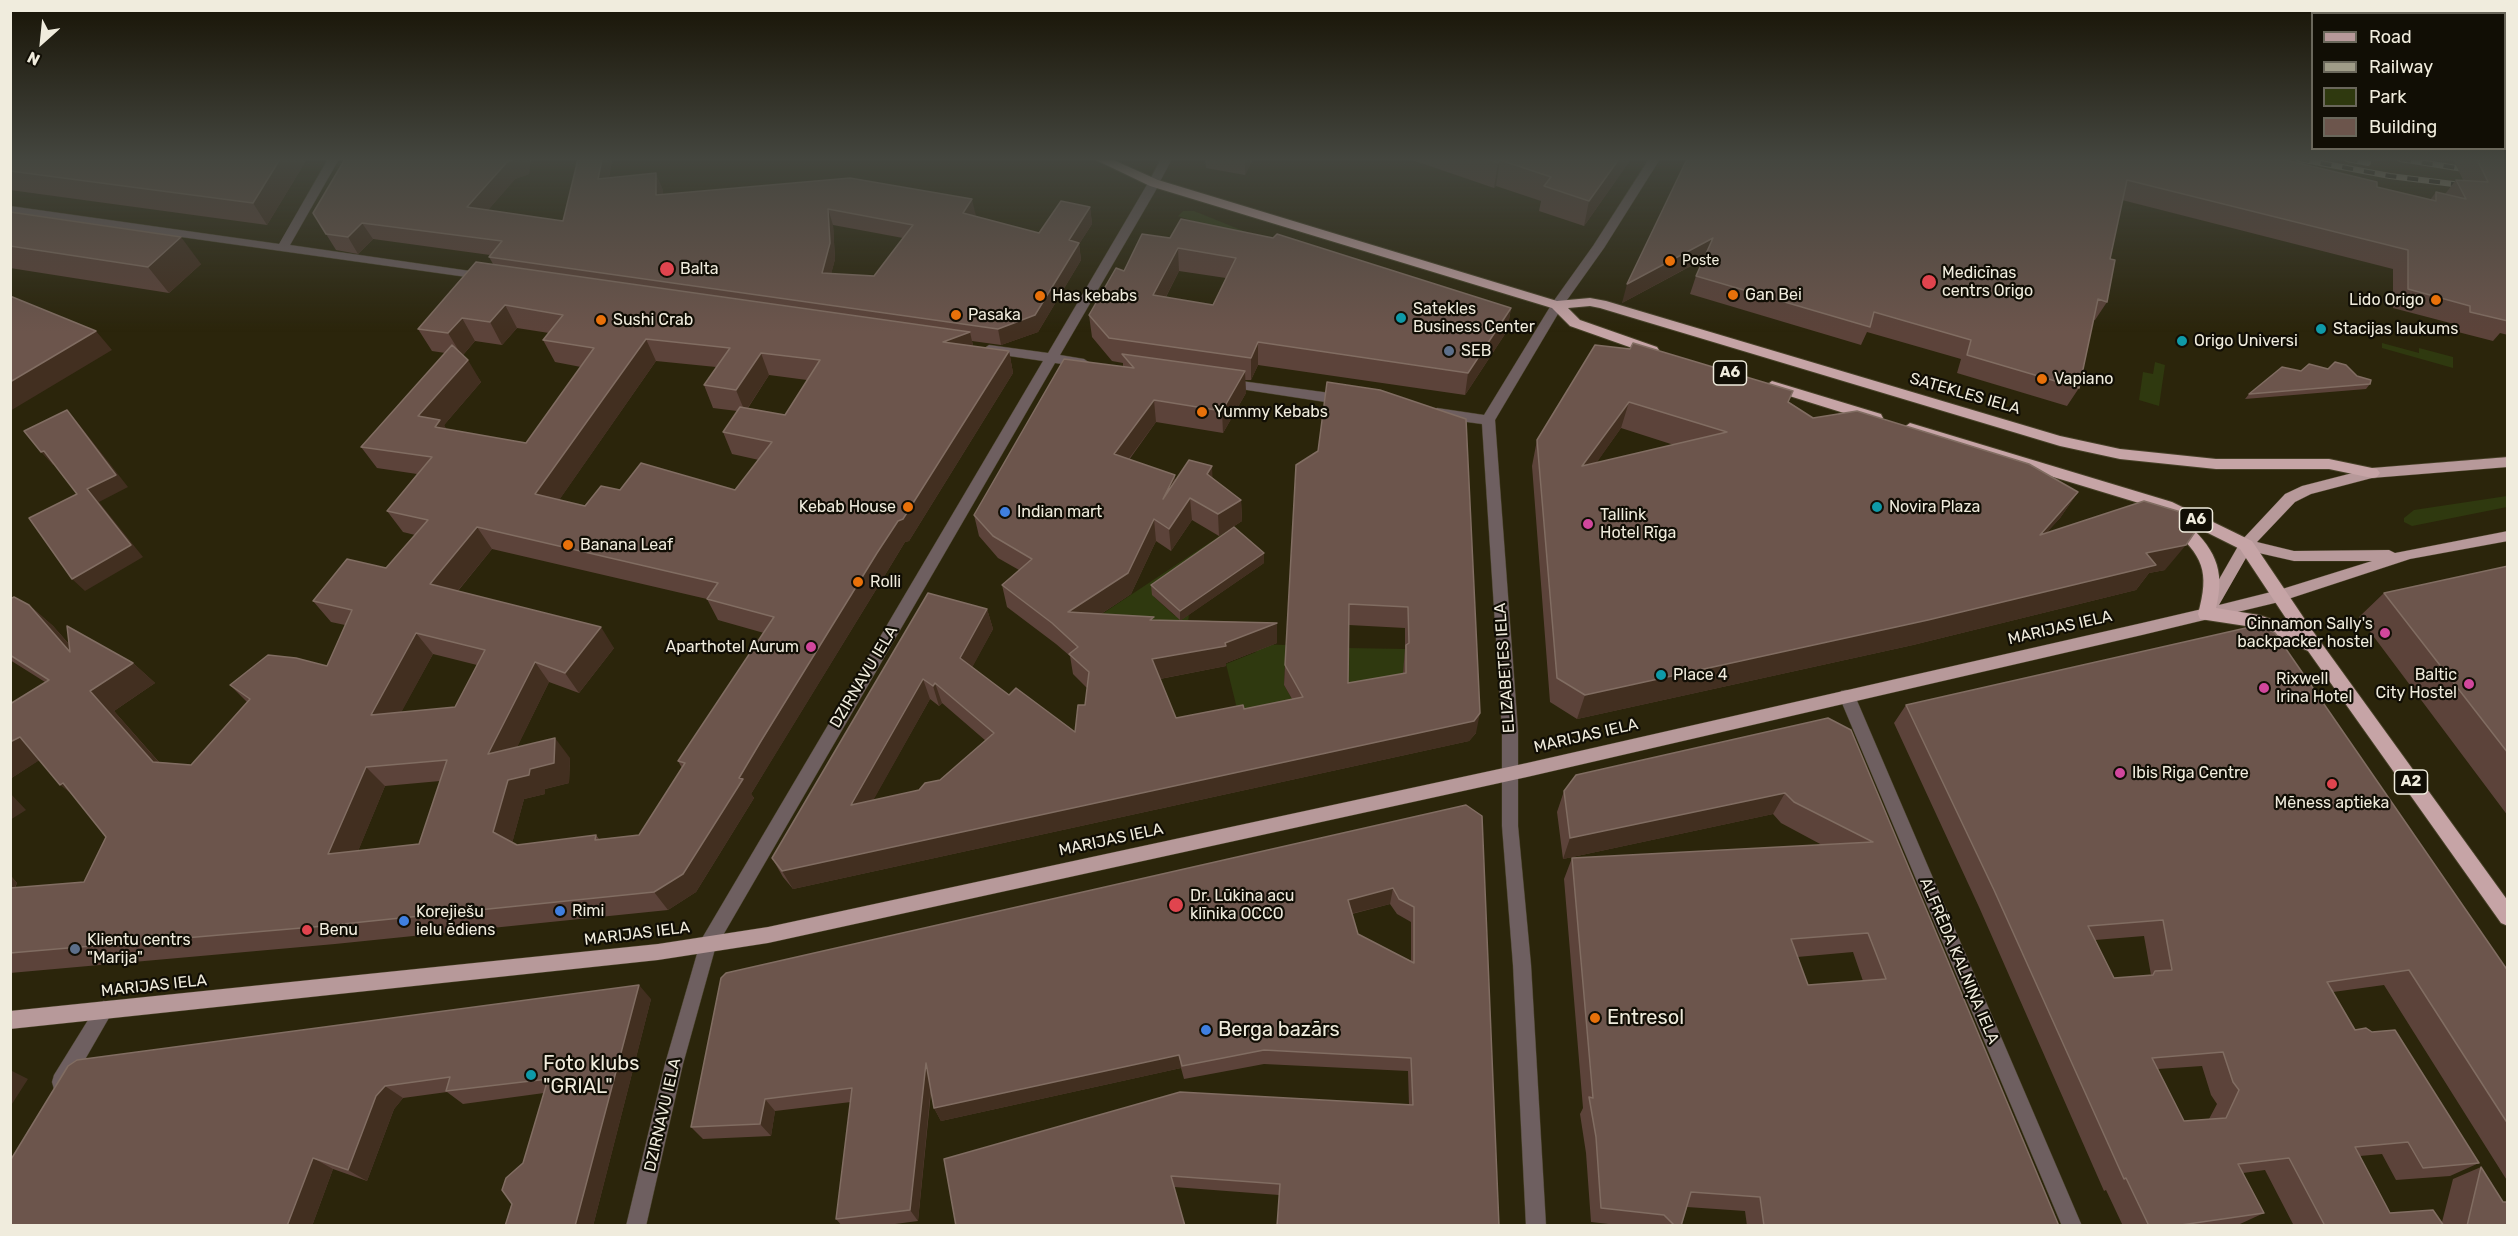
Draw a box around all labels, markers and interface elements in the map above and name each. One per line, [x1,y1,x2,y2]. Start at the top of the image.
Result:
north arrow [12,12,72,72]
legend [2311,12,2506,150]
text: Road [2369,26,2412,48]
text: N [24,47,43,70]
text: Railway [2369,56,2433,78]
text: Park [2369,86,2406,108]
text: Building [2369,116,2437,138]
place label: Poste [1682,253,1719,269]
marker: Poste [1663,254,1677,268]
place label: Balta [680,259,718,279]
marker: Balta [658,260,676,278]
place label: Medicīnas centrs Origo [1942,263,2033,301]
marker: Medicīnas centrs Origo [1920,273,1938,291]
place label: Gan Bei [1745,285,1802,305]
place label: Has kebabs [1052,286,1137,306]
marker: Gan Bei [1726,288,1740,302]
marker: Has kebabs [1033,289,1047,303]
place label: Lido Origo [2349,290,2424,310]
marker: Lido Origo [2429,293,2443,307]
place label: Satekles Business Center [1413,299,1535,337]
place label: Pasaka [968,305,1021,325]
marker: Pasaka [949,308,963,322]
place label: Sushi Crab [613,310,693,330]
marker: Satekles Business Center [1394,311,1408,325]
marker: Sushi Crab [594,313,608,327]
place label: Stacijas laukums [2333,319,2458,339]
marker: Stacijas laukums [2314,322,2328,336]
place label: Origo Universi [2194,331,2298,351]
marker: Origo Universi [2175,334,2189,348]
place label: SEB [1461,341,1491,361]
marker: SEB [1442,344,1456,358]
road number: A6 [1714,361,1746,385]
street label: SATEKLES IELA [1907,369,2023,419]
place label: Vapiano [2054,369,2114,389]
marker: Vapiano [2035,372,2049,386]
place label: Yummy Kebabs [1214,402,1328,422]
marker: Yummy Kebabs [1195,405,1209,419]
place label: Kebab House [799,497,896,517]
place label: Novira Plaza [1889,497,1980,517]
marker: Kebab House [901,500,915,514]
marker: Novira Plaza [1870,500,1884,514]
place label: Indian mart [1017,502,1102,522]
marker: Indian mart [998,505,1012,519]
place label: Tallink Hotel Rīga [1600,505,1676,543]
road number: A6 [2180,508,2212,532]
marker: Tallink Hotel Rīga [1581,517,1595,531]
place label: Banana Leaf [580,535,673,555]
marker: Banana Leaf [561,538,575,552]
place label: Rolli [870,572,901,592]
marker: Rolli [851,575,865,589]
street label: ELIZABETES IELA [1491,602,1519,734]
street label: MARIJAS IELA [2006,607,2114,649]
place label: Cinnamon Sally's backpacker hostel [2237,614,2373,652]
street label: DZIRNAVU IELA [826,622,902,732]
marker: Cinnamon Sally's backpacker hostel [2378,626,2392,640]
place label: Aparthotel Aurum [666,637,799,657]
marker: Aparthotel Aurum [804,640,818,654]
place label: Place 4 [1673,665,1728,685]
place label: Baltic City Hostel [2376,665,2457,703]
marker: Place 4 [1654,668,1668,682]
place label: Rixwell Irina Hotel [2276,669,2352,707]
marker: Baltic City Hostel [2462,677,2476,691]
marker: Rixwell Irina Hotel [2257,681,2271,695]
street label: MARIJAS IELA [1532,715,1640,757]
place label: Ibis Riga Centre [2132,763,2249,783]
marker: Ibis Riga Centre [2113,766,2127,780]
road number: A2 [2394,770,2428,794]
marker: Mēness aptieka [2325,777,2339,791]
place label: Mēness aptieka [2275,793,2389,813]
street label: MARIJAS IELA [1057,820,1165,860]
street label: ALFRĒDA KALNIŅA IELA [1915,875,2003,1047]
place label: Dr. Lūkina acu klīnika OCCO [1190,886,1294,924]
marker: Dr. Lūkina acu klīnika OCCO [1167,896,1185,914]
place label: Rimi [572,901,604,921]
place label: Korejiešu ielu ēdiens [416,902,495,940]
marker: Rimi [553,904,567,918]
marker: Korejiešu ielu ēdiens [397,914,411,928]
street label: MARIJAS IELA [583,918,691,950]
place label: Benu [319,920,358,940]
marker: Benu [300,923,314,937]
place label: Klientu centrs "Marija" [87,930,191,968]
marker: Klientu centrs "Marija" [68,942,82,956]
street label: MARIJAS IELA [100,971,208,1001]
place label: Entresol [1607,1006,1684,1030]
marker: Entresol [1588,1011,1602,1025]
place label: Berga bazārs [1218,1018,1340,1042]
marker: Berga bazārs [1199,1023,1213,1037]
place label: Foto klubs "GRIAL" [543,1052,639,1099]
street label: DZIRNAVU IELA [641,1056,685,1174]
marker: Foto klubs "GRIAL" [524,1068,538,1082]

